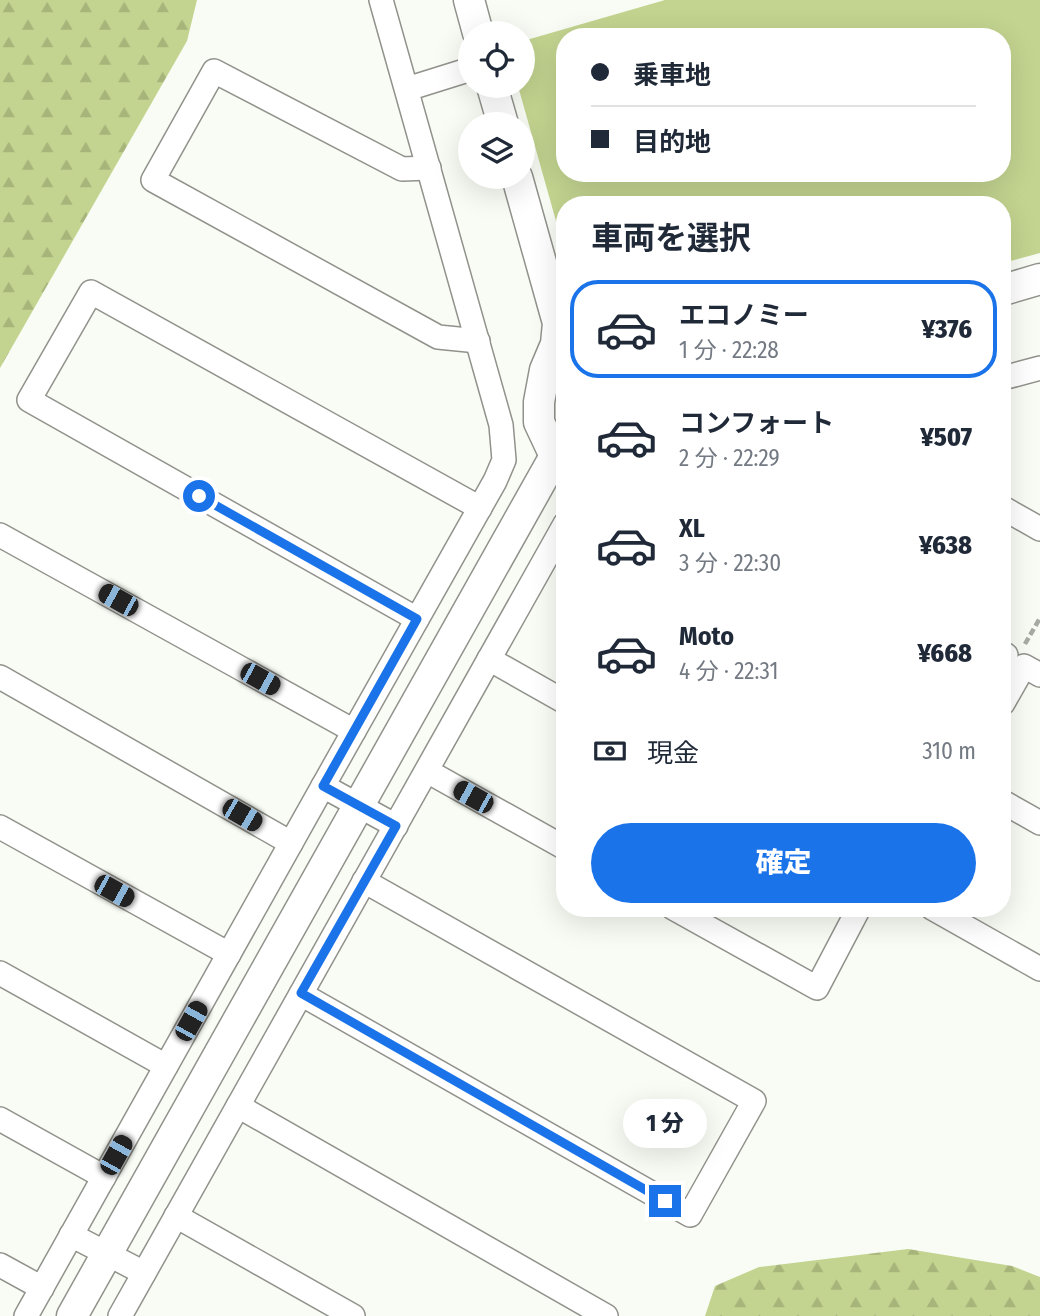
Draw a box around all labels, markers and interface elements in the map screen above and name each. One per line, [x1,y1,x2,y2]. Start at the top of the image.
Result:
map controls [458,21,535,189]
button: locate [458,21,535,98]
text: 乗車地 [633,60,711,91]
button: layers [458,112,535,189]
text: 目的地 [633,127,711,158]
text: 車両を選択 [591,219,751,257]
icon: car [595,298,658,361]
text: エコノミー [679,300,809,331]
text: ¥376 [922,314,972,345]
text: 1 分 · 22:28 [679,336,779,364]
icon: car [595,406,658,469]
text: コンフォート [679,408,834,439]
text: ¥507 [920,422,972,453]
text: 2 分 · 22:29 [679,444,780,472]
route start [183,480,215,512]
text: XL [679,513,705,544]
icon: car [595,514,658,577]
text: ¥638 [919,530,972,561]
text: 3 分 · 22:30 [679,549,781,577]
car [95,581,142,619]
text: Moto [679,621,734,652]
icon: car [595,622,658,685]
text: ¥668 [917,638,972,669]
text: 4 分 · 22:31 [679,657,778,685]
car [237,660,284,698]
icon: cash [591,732,629,770]
text: 310 m [922,737,976,765]
text: 現金 [647,738,699,769]
car [450,778,497,816]
car [219,795,266,835]
button: 確定 [591,823,976,903]
car [91,872,138,910]
car [172,998,211,1044]
callout: 1 分 [623,1100,707,1148]
text: 1 分 [646,1109,684,1137]
car [97,1132,136,1178]
route end [649,1185,681,1217]

